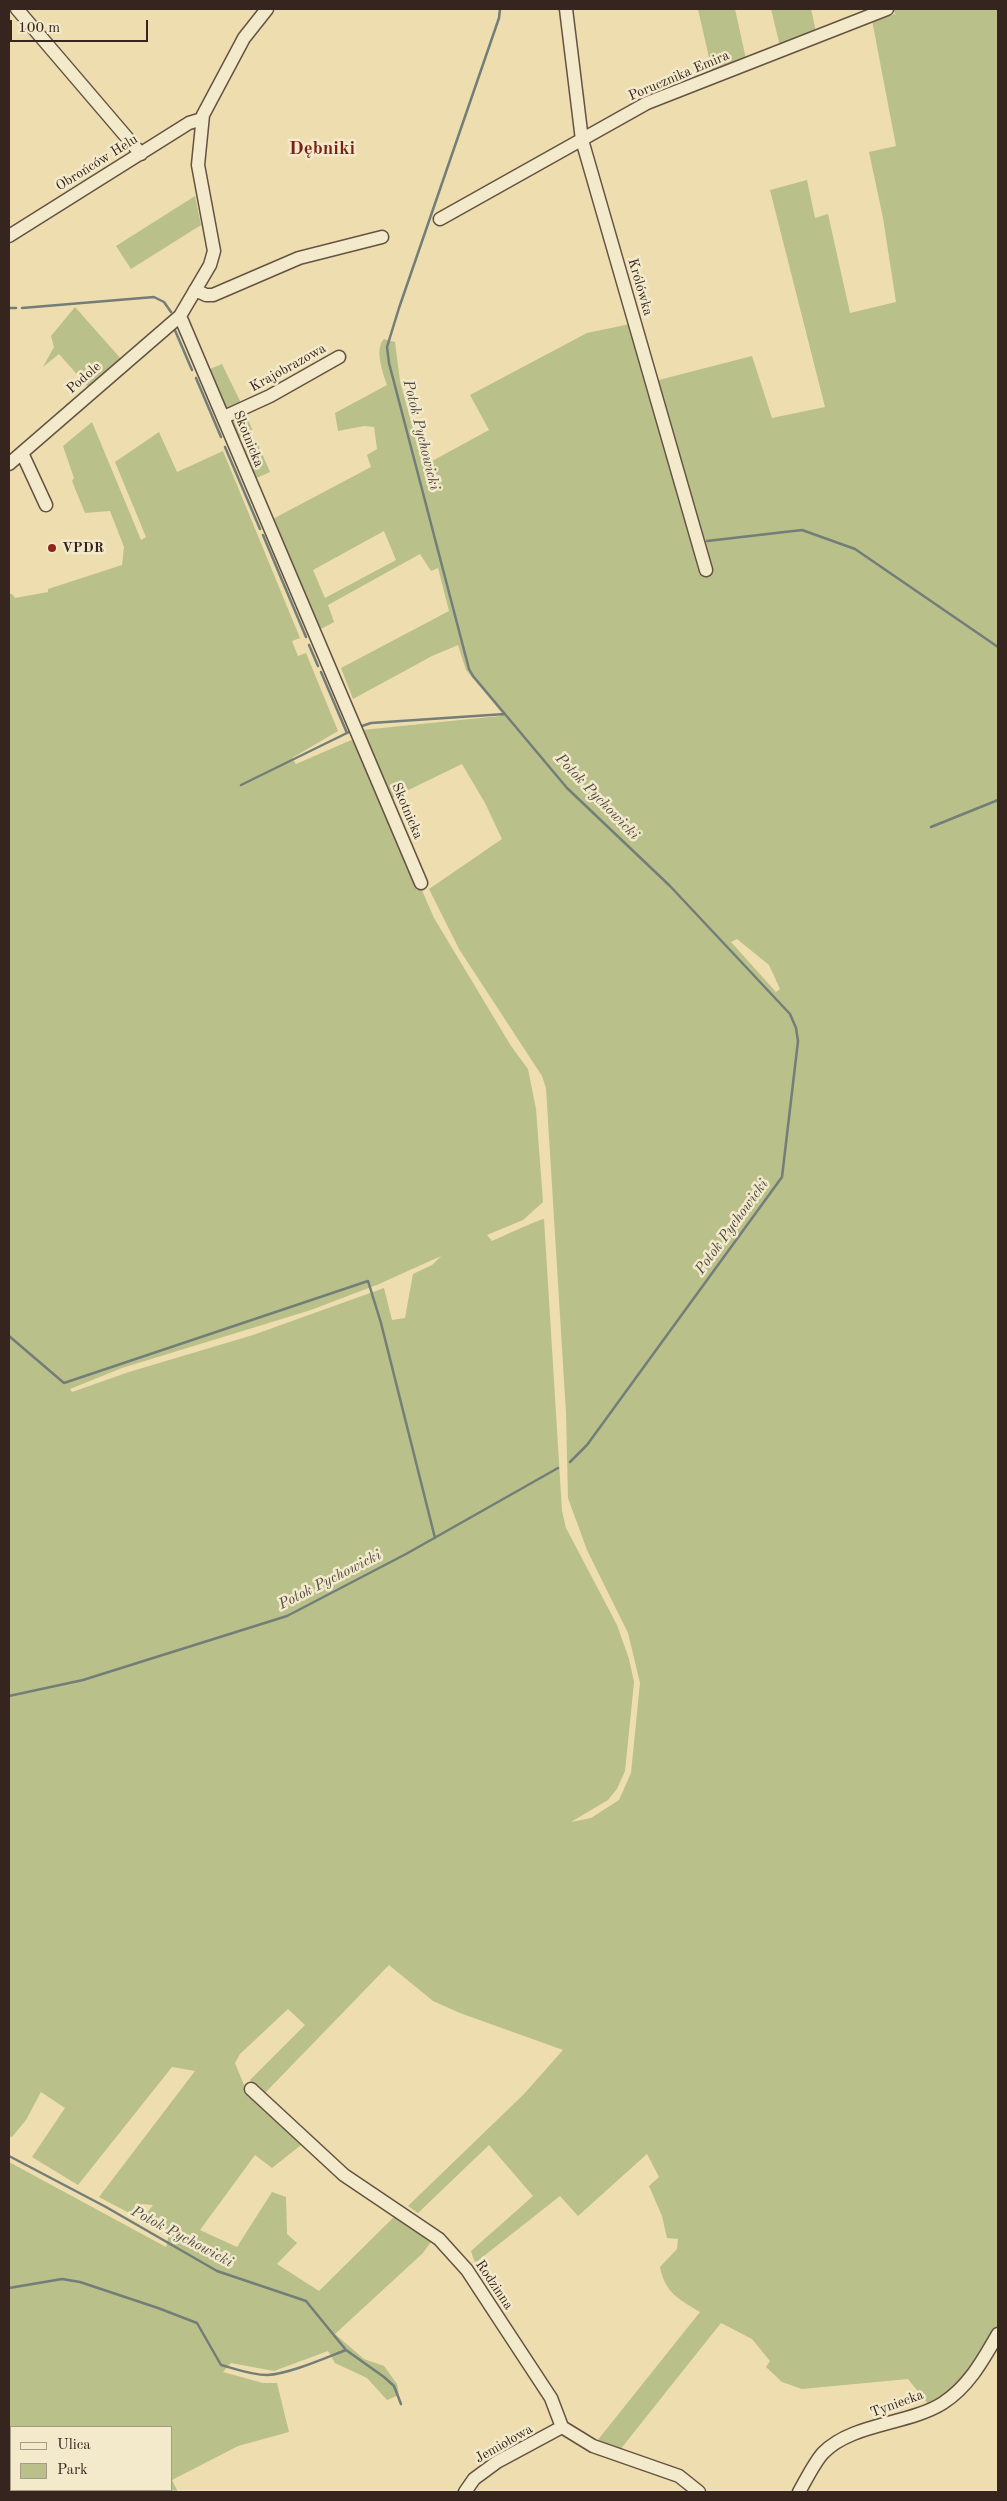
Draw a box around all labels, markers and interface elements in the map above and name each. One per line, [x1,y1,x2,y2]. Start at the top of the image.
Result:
scale bar [12,10,150,42]
text: 100 m [18,21,60,36]
street label: Porucznika Emira [626,47,732,105]
street label: Obrońców Helu [53,131,141,195]
district label: Dębniki [289,138,355,160]
street label: Królówka [624,256,656,318]
street label: Krajobrazowa [247,340,329,396]
street label: Podole [63,358,105,398]
water label: Potok Pychowicki [399,378,443,492]
street label: Skotnicka [229,408,267,470]
place label: VPDR [62,540,104,556]
marker: VPDR [46,542,58,554]
water label: Potok Pychowicki [551,750,643,844]
street label: Skotnicka [388,780,426,842]
water label: Potok Pychowicki [692,1176,772,1278]
water label: Potok Pychowicki [276,1546,384,1614]
water label: Potok Pychowicki [128,2203,236,2271]
street label: Rodzinna [471,2257,517,2313]
street label: Tyniecka [868,2387,926,2421]
street label: Jemiołowa [472,2421,536,2467]
legend [10,2426,172,2491]
text: Ulica [57,2438,91,2453]
text: Park [57,2463,88,2478]

